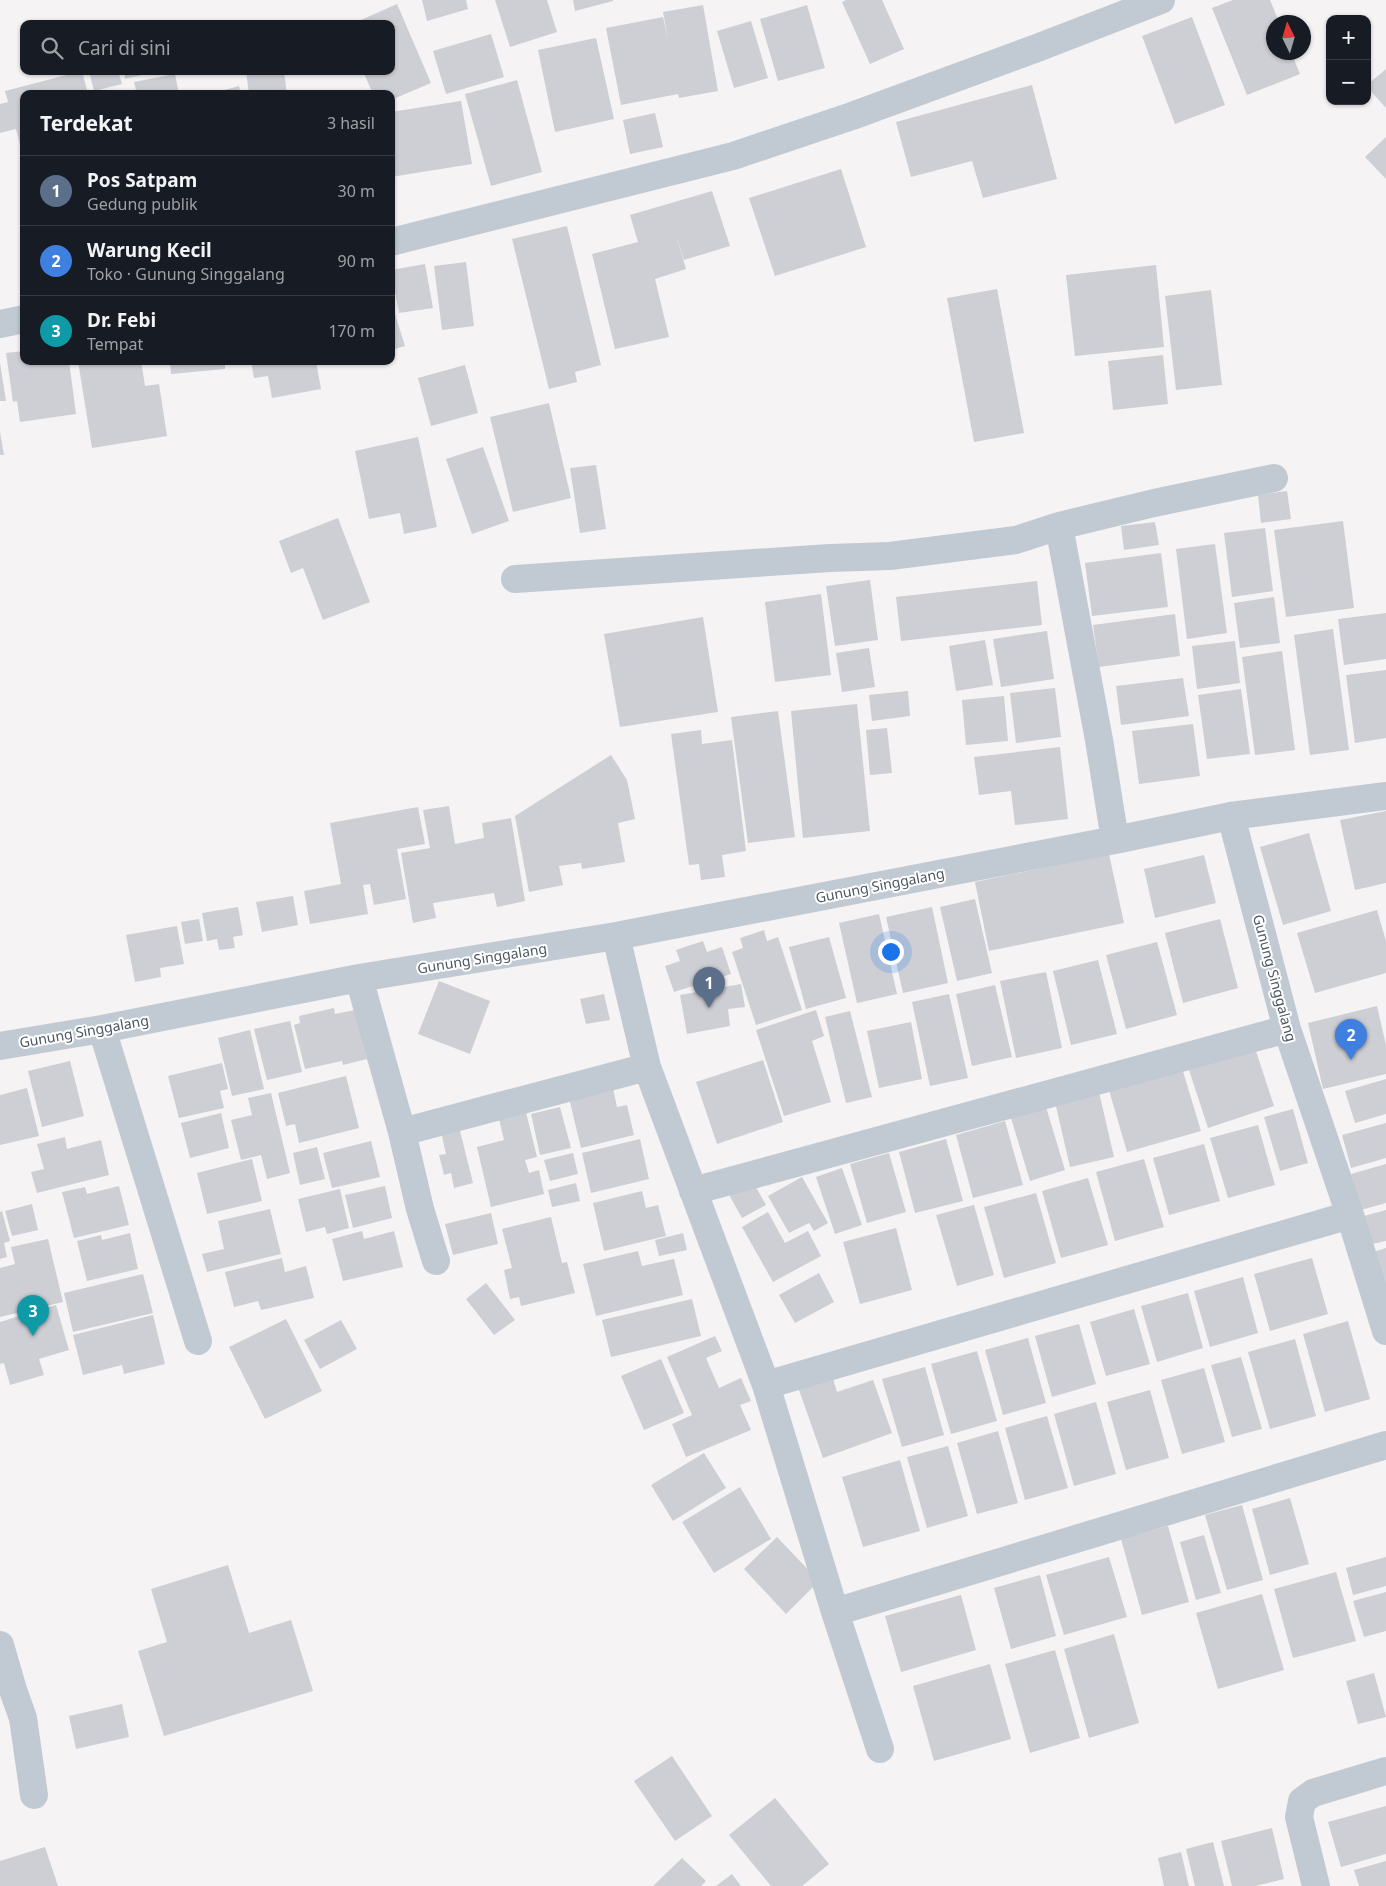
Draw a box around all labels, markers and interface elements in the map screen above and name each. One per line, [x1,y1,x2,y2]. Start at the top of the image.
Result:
north arrow [1266,15,1311,60]
map controls [1326,15,1371,105]
button: + [1326,15,1371,60]
search box [20,20,395,75]
icon: search [38,34,66,62]
text: Cari di sini [78,35,171,61]
button: − [1326,60,1371,105]
text: Terdekat [40,109,133,137]
text: 3 hasil [327,112,375,134]
text: Pos Satpam [87,167,197,193]
text: 1 [51,180,61,202]
text: 30 m [338,180,375,202]
text: Gedung publik [87,193,198,215]
text: Warung Kecil [87,237,212,263]
text: 2 [51,250,61,272]
text: 90 m [338,250,375,272]
text: Toko · Gunung Singgalang [87,263,285,285]
text: Dr. Febi [87,307,156,333]
text: 3 [51,320,61,342]
text: 170 m [328,320,375,342]
text: Tempat [87,333,143,355]
street label: Gunung Singgalang [814,863,946,907]
street label: Gunung Singgalang [1249,912,1301,1044]
street label: Gunung Singgalang [416,938,548,978]
your location [878,939,904,965]
pin: 1 [693,967,725,1008]
street label: Gunung Singgalang [18,1010,150,1052]
pin: 2 [1335,1019,1367,1060]
pin: 3 [17,1295,49,1336]

